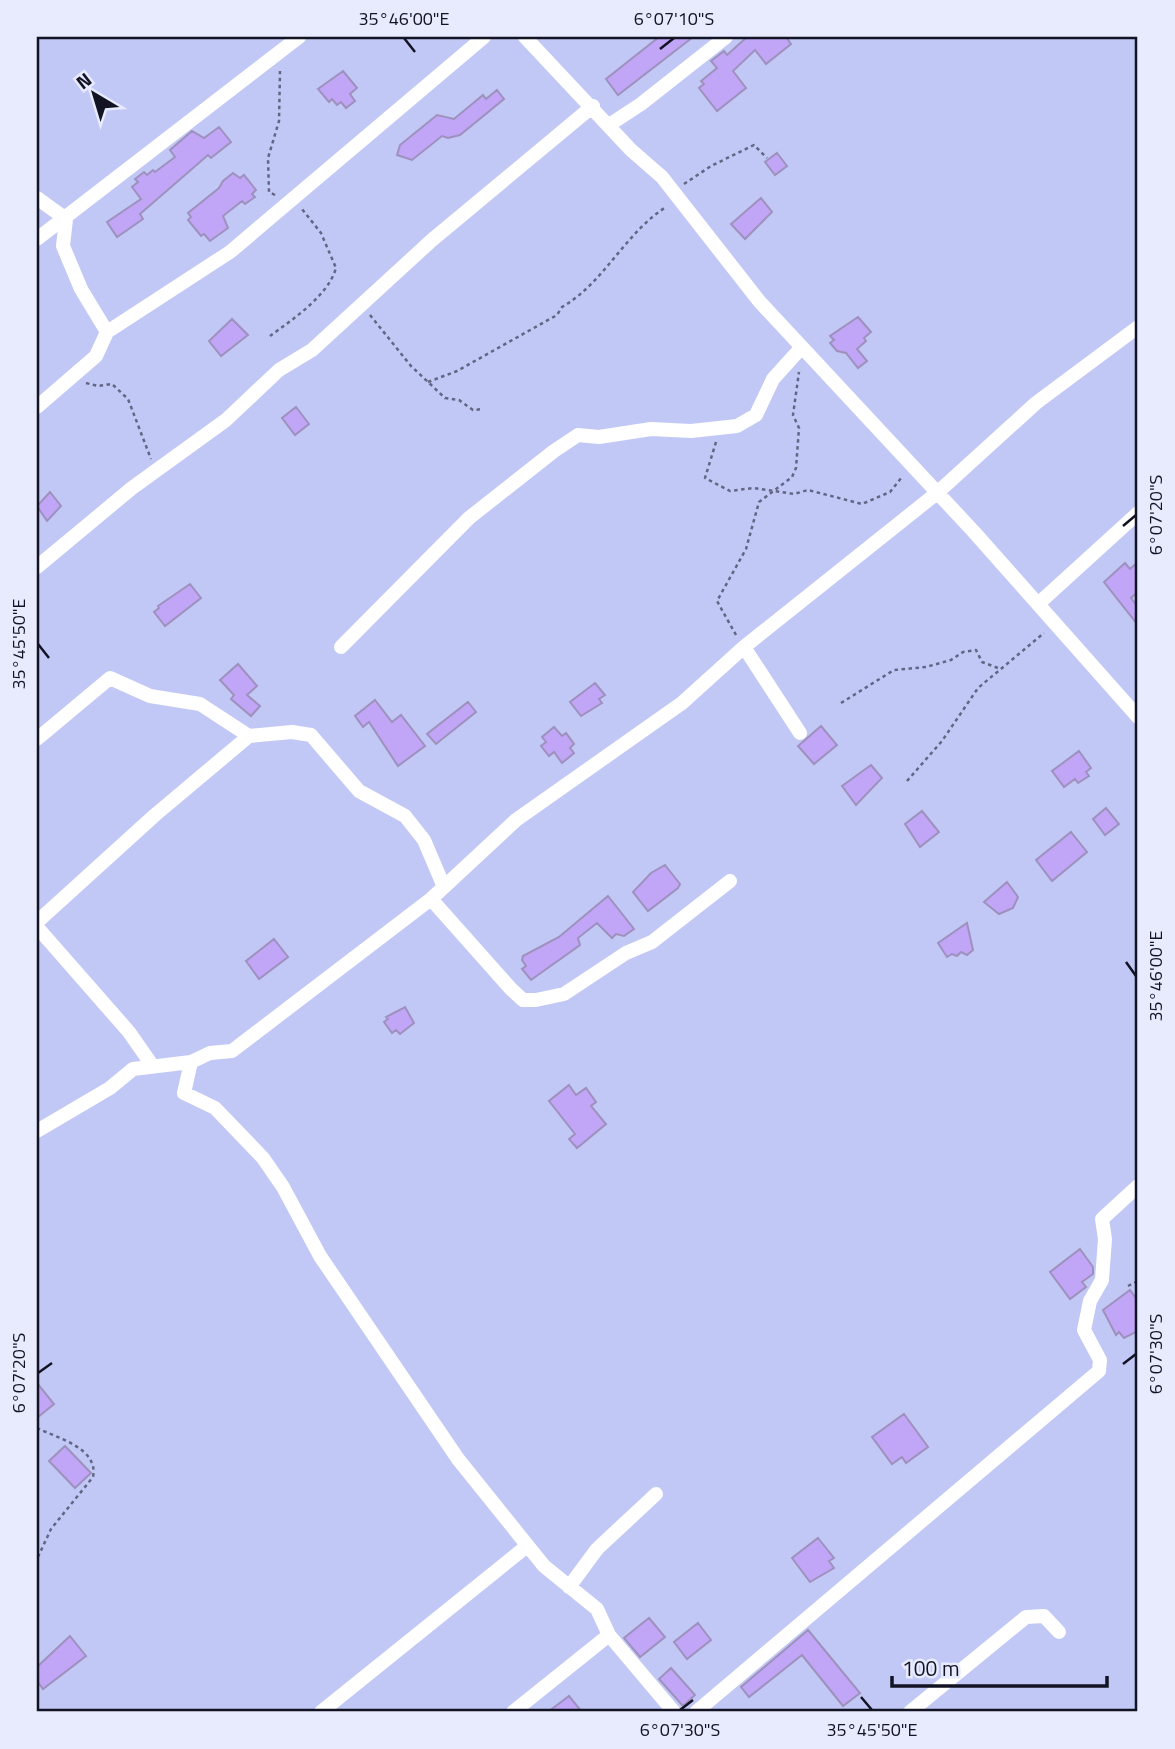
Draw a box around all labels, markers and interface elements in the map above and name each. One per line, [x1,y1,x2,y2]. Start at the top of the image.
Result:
text: 35°46'00"E [359,5,450,32]
text: 6°07'10"S [634,5,714,32]
north arrow [60,60,130,130]
text: N [69,65,97,96]
text: 6°07'20"S [1142,475,1169,555]
text: 35°45'50"E [5,598,32,689]
text: 35°46'00"E [1142,930,1169,1021]
text: 6°07'30"S [1142,1314,1169,1394]
text: 6°07'20"S [5,1333,32,1413]
scale bar [892,1644,1107,1688]
text: 100 m [902,1652,959,1684]
text: 6°07'30"S [640,1716,720,1743]
text: 35°45'50"E [827,1716,918,1743]

